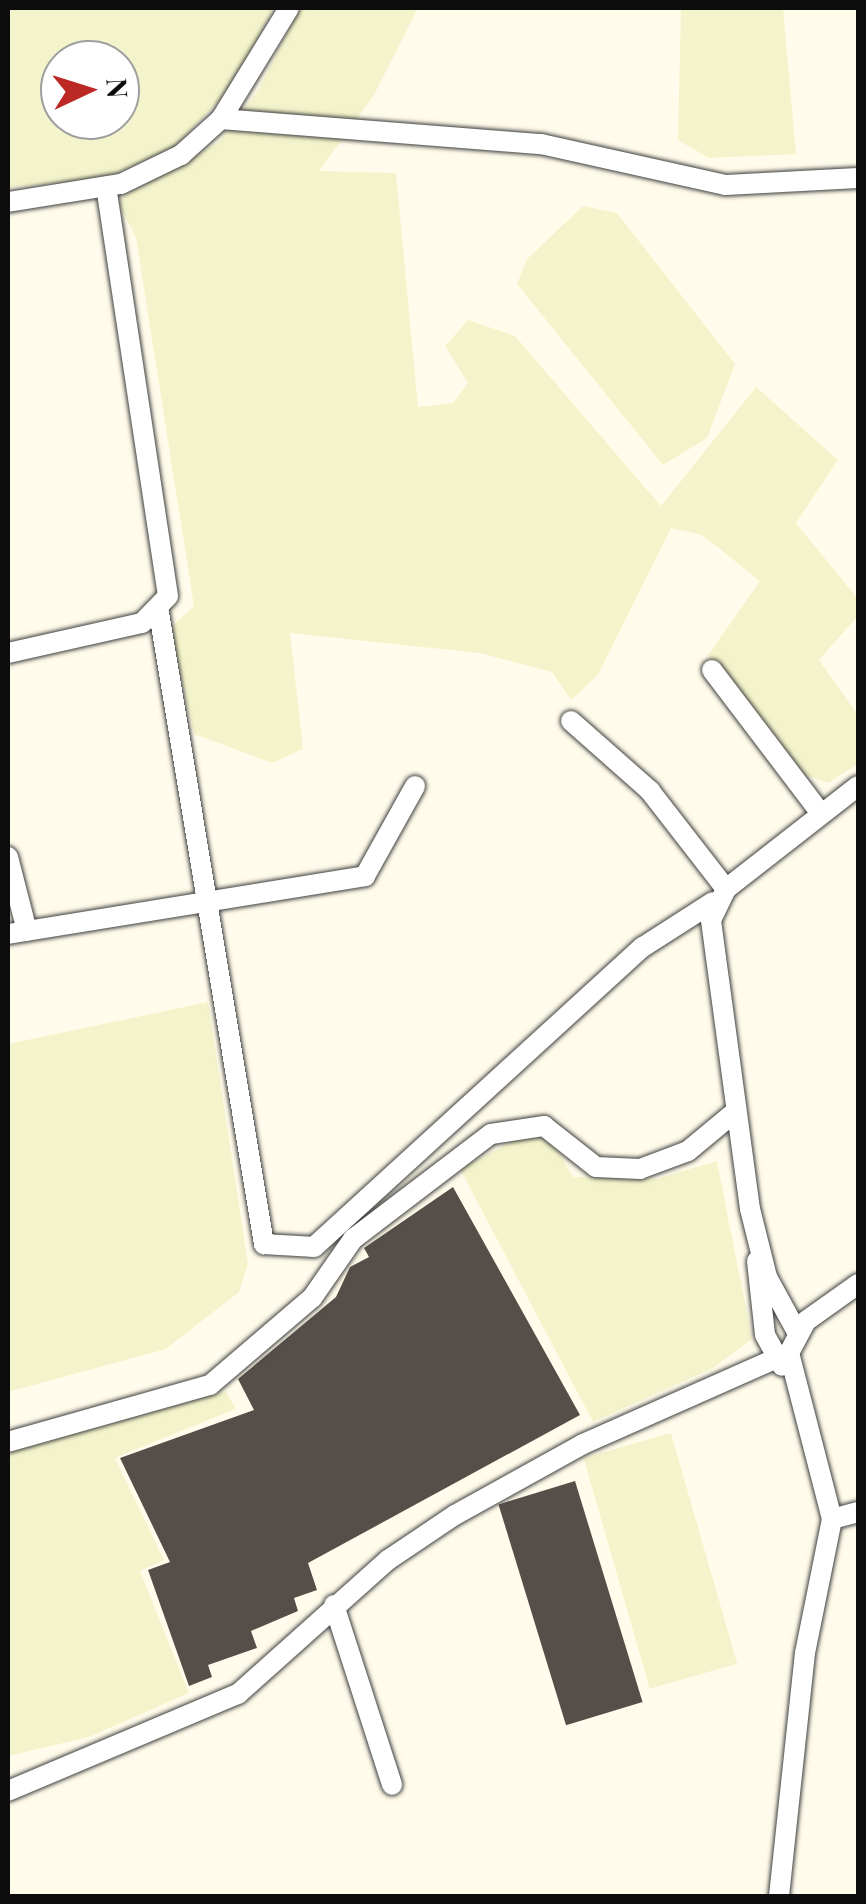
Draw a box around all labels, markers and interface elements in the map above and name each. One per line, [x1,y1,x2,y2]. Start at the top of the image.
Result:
north arrow [40,40,140,140]
text: N [99,77,138,99]

